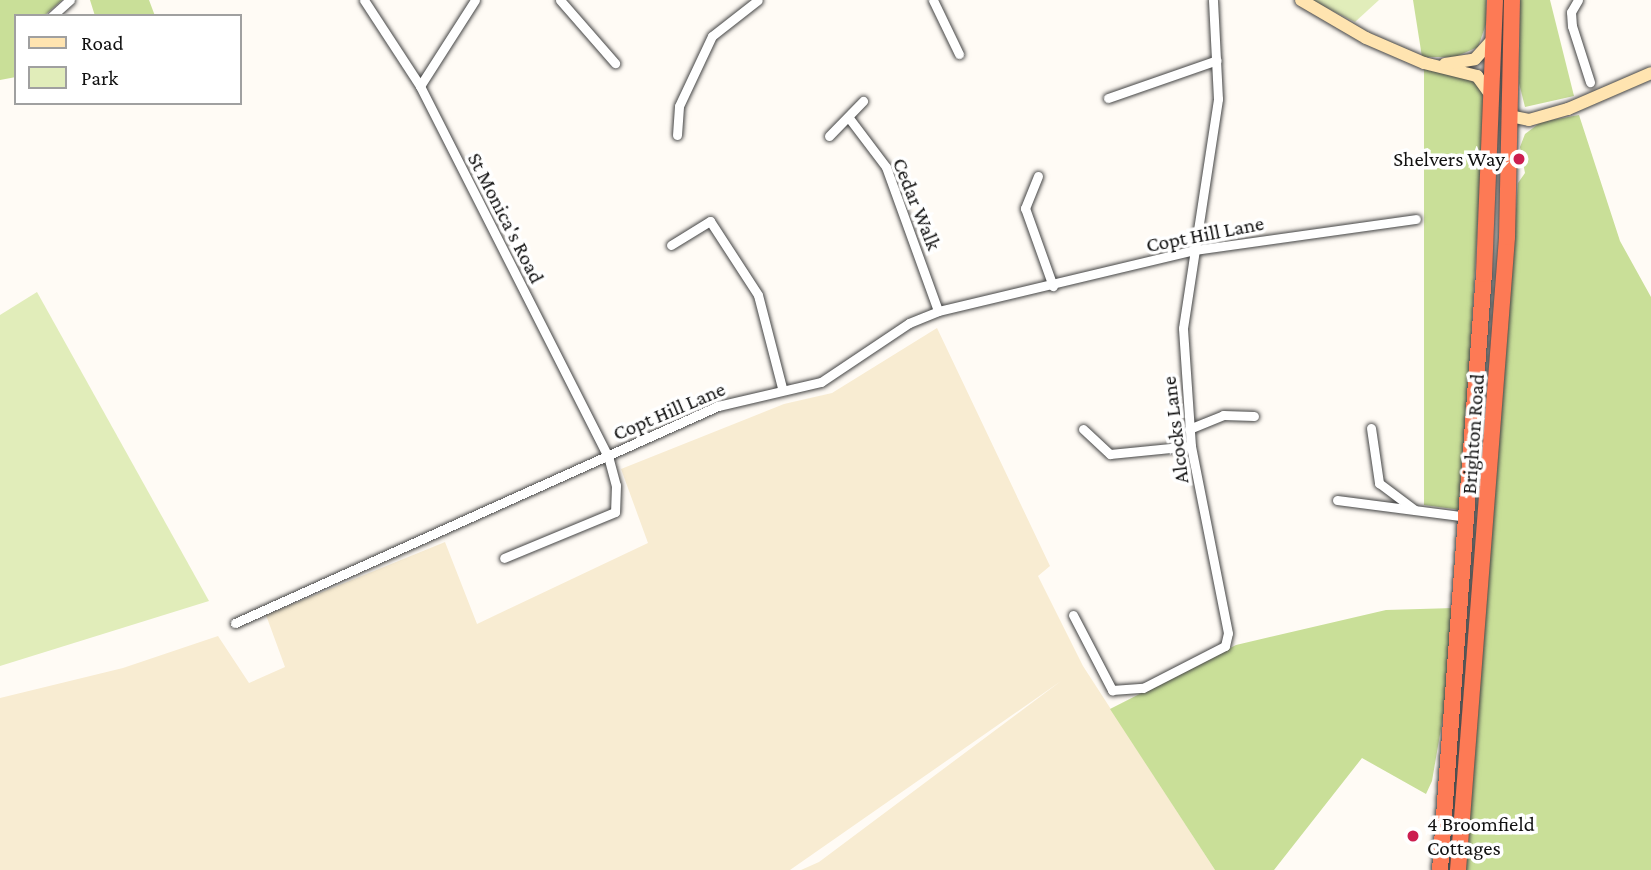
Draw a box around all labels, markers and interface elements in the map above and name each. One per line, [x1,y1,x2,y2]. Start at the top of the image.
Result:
legend [14,14,242,105]
text: Road [81,31,124,55]
text: Park [81,66,118,90]
place label: Shelvers Way [1393,146,1505,172]
street label: St Monica's Road [462,148,550,288]
marker: Shelvers Way [1511,151,1527,167]
street label: Cedar Walk [887,154,947,254]
street label: Copt Hill Lane [1144,210,1266,258]
street label: Brighton Road [1456,373,1490,495]
street label: Alcocks Lane [1156,375,1194,485]
street label: Copt Hill Lane [609,376,729,446]
place label: 4 Broomfield Cottages [1427,811,1535,861]
marker: 4 Broomfield Cottages [1405,828,1421,844]

